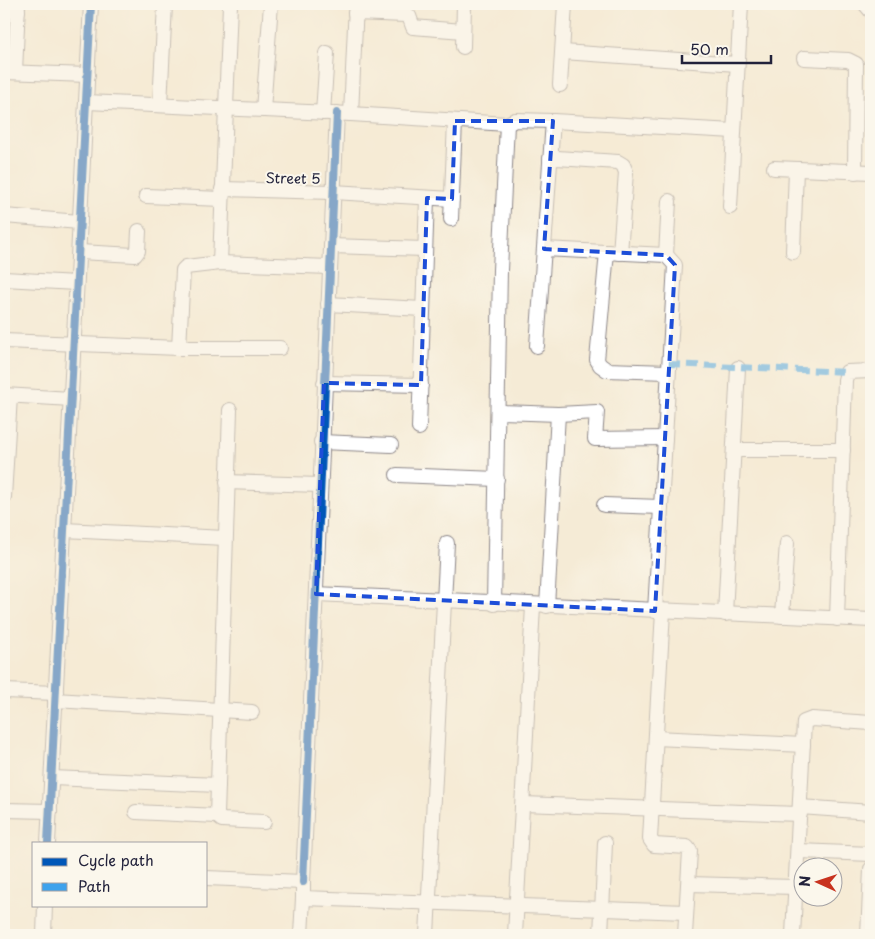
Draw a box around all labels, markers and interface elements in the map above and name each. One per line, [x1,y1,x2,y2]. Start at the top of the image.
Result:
scale bar [682,32,771,64]
text: 50 m [690,37,729,60]
street label: Street 5 [265,167,321,189]
legend [32,842,208,906]
text: Cycle path [78,848,154,871]
north arrow [792,856,842,906]
text: Path [78,874,110,897]
text: N [794,875,815,887]

